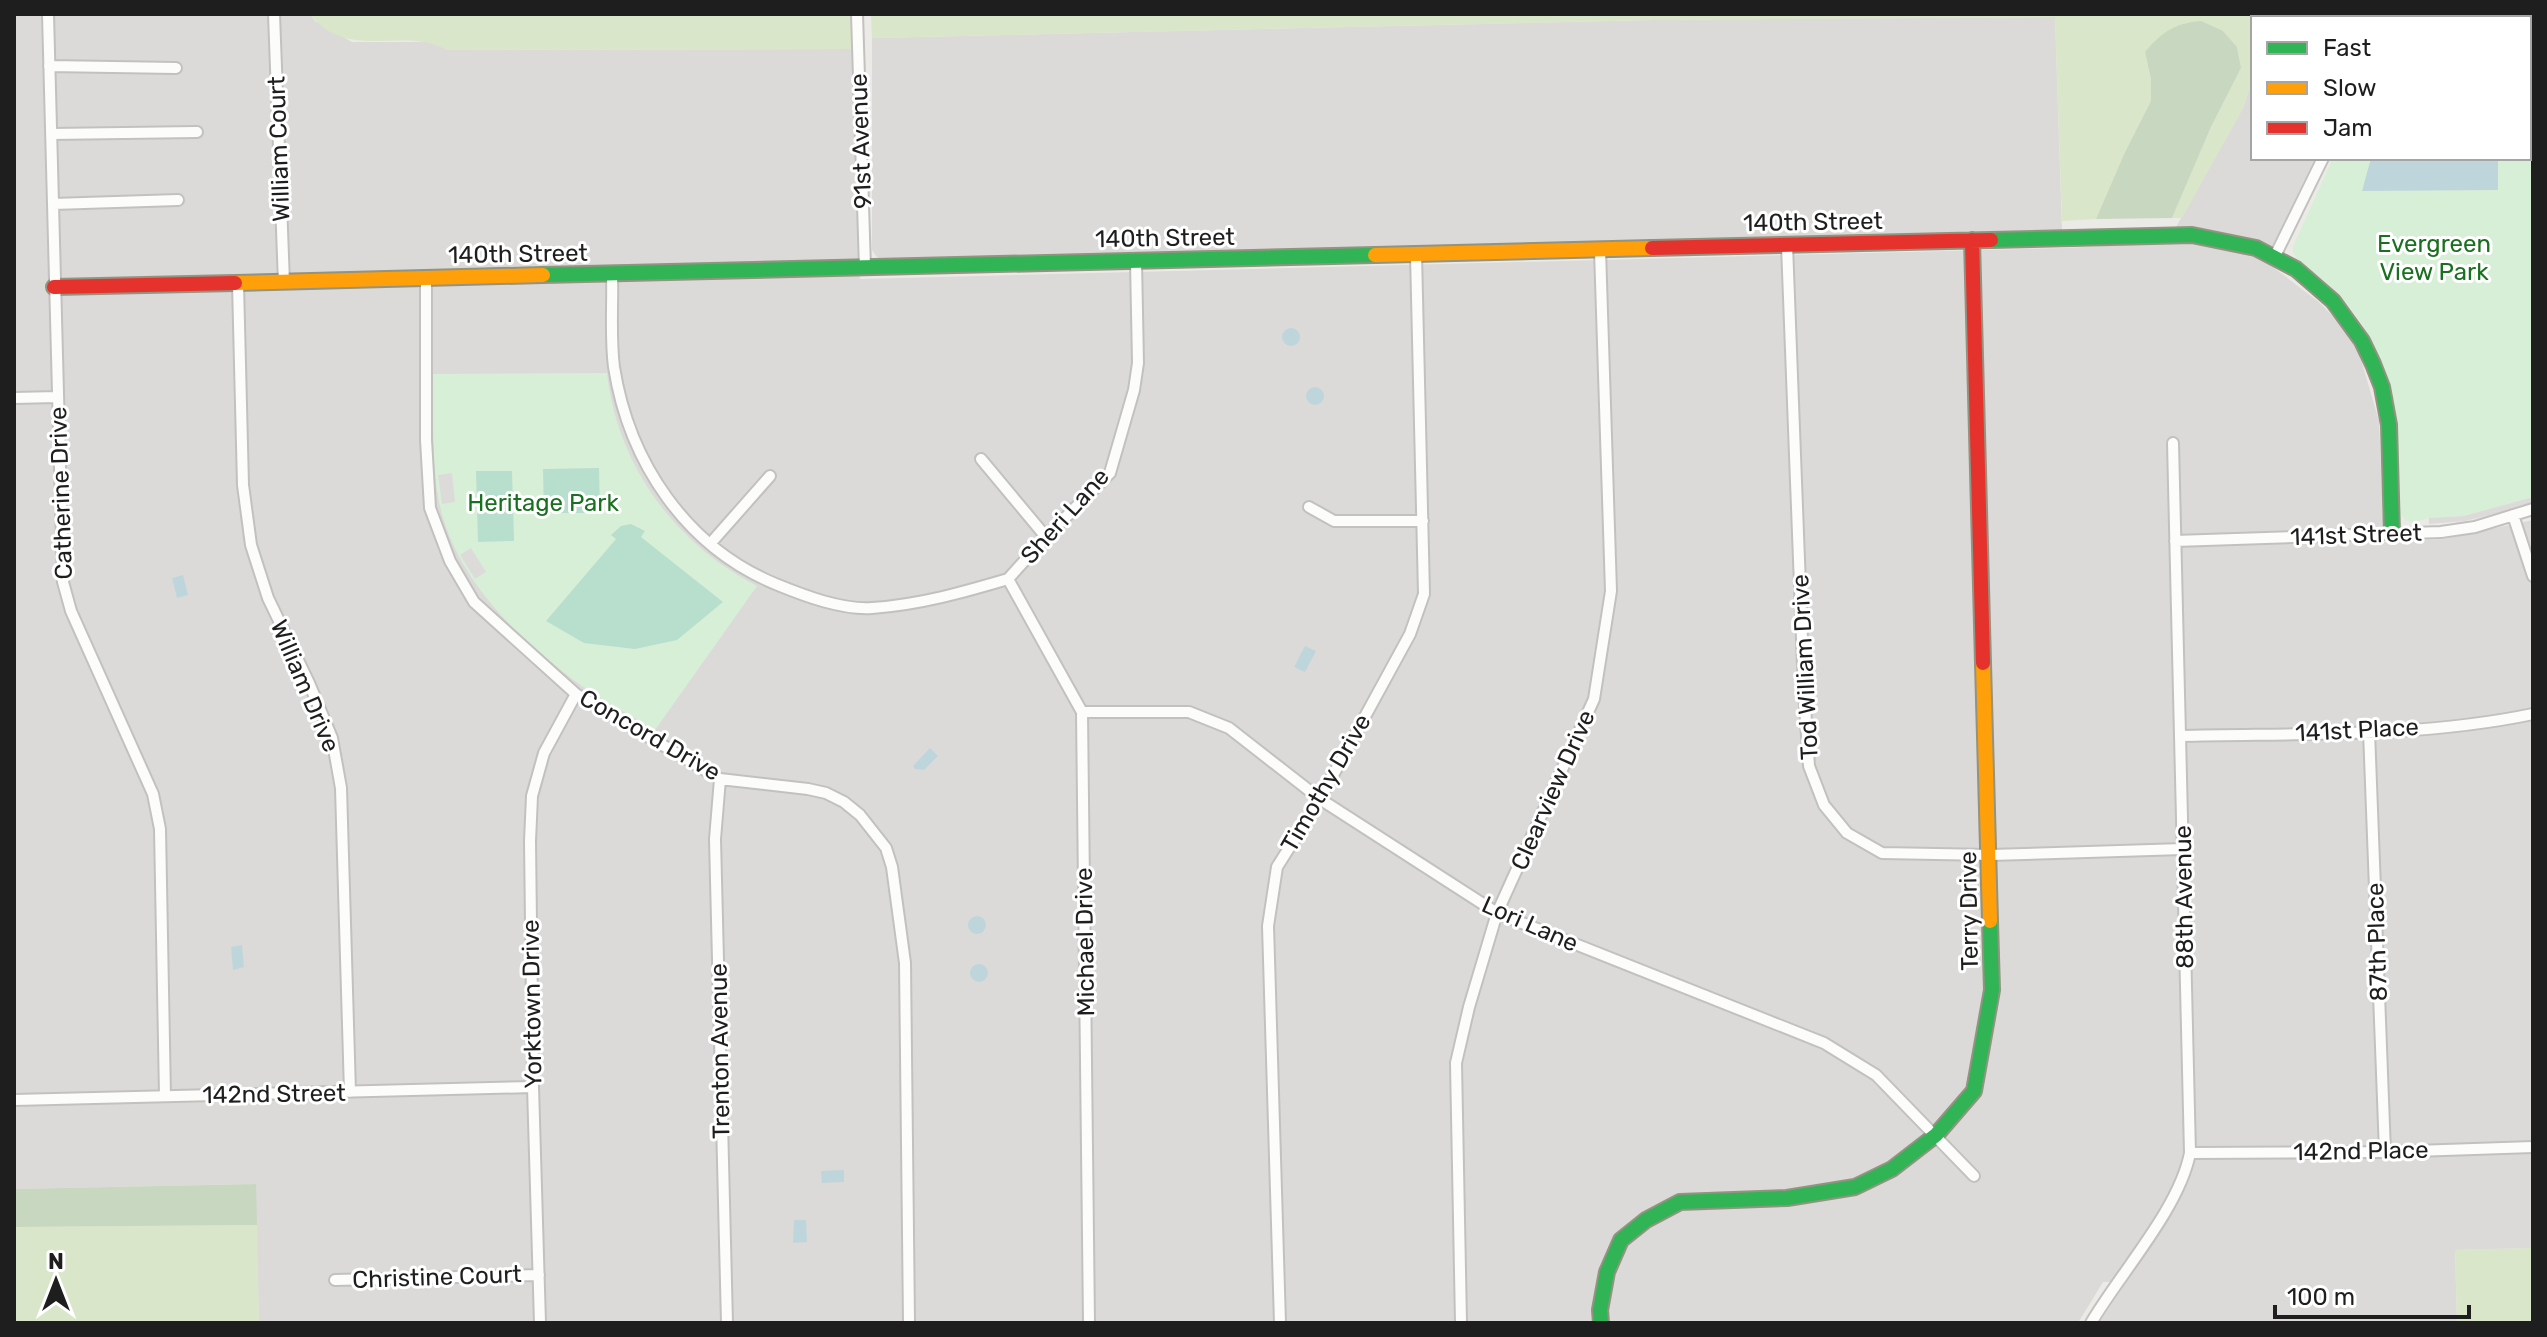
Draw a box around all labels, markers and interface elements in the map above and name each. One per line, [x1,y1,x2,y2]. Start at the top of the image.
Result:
legend [2251,16,2531,160]
text: Fast [2323,34,2371,62]
street label: 91st Avenue [845,73,877,209]
text: Slow [2323,74,2376,102]
street label: William Court [262,76,296,222]
text: Jam [2323,114,2373,142]
street label: 140th Street [1743,207,1883,237]
street label: 140th Street [1095,223,1235,253]
park label: Evergreen View Park [2377,230,2491,286]
street label: 140th Street [448,239,588,269]
street label: Catherine Drive [44,406,78,580]
street label: Sheri Lane [1015,463,1115,569]
park label: Heritage Park [467,489,619,517]
street label: 141st Street [2290,519,2422,551]
street label: Tod William Drive [1786,573,1824,761]
street label: William Drive [265,616,345,756]
street label: Concord Drive [575,683,725,787]
street label: Clearview Drive [1505,706,1601,874]
street label: Timothy Drive [1275,709,1377,857]
street label: 141st Place [2295,713,2419,747]
street label: 88th Avenue [2169,825,2199,969]
street label: Terry Drive [1954,851,1984,971]
street label: Michael Drive [1070,867,1100,1017]
street label: 87th Place [2361,882,2393,1002]
street label: Lori Lane [1477,890,1583,958]
street label: Yorktown Drive [517,919,547,1089]
street label: Trenton Avenue [704,963,736,1139]
street label: 142nd Street [202,1079,346,1109]
street label: 142nd Place [2293,1136,2429,1166]
north arrow [16,1241,96,1321]
text: N [48,1248,64,1275]
street label: Christine Court [352,1260,522,1294]
scale bar [2275,1269,2469,1319]
text: 100 m [2287,1283,2355,1311]

